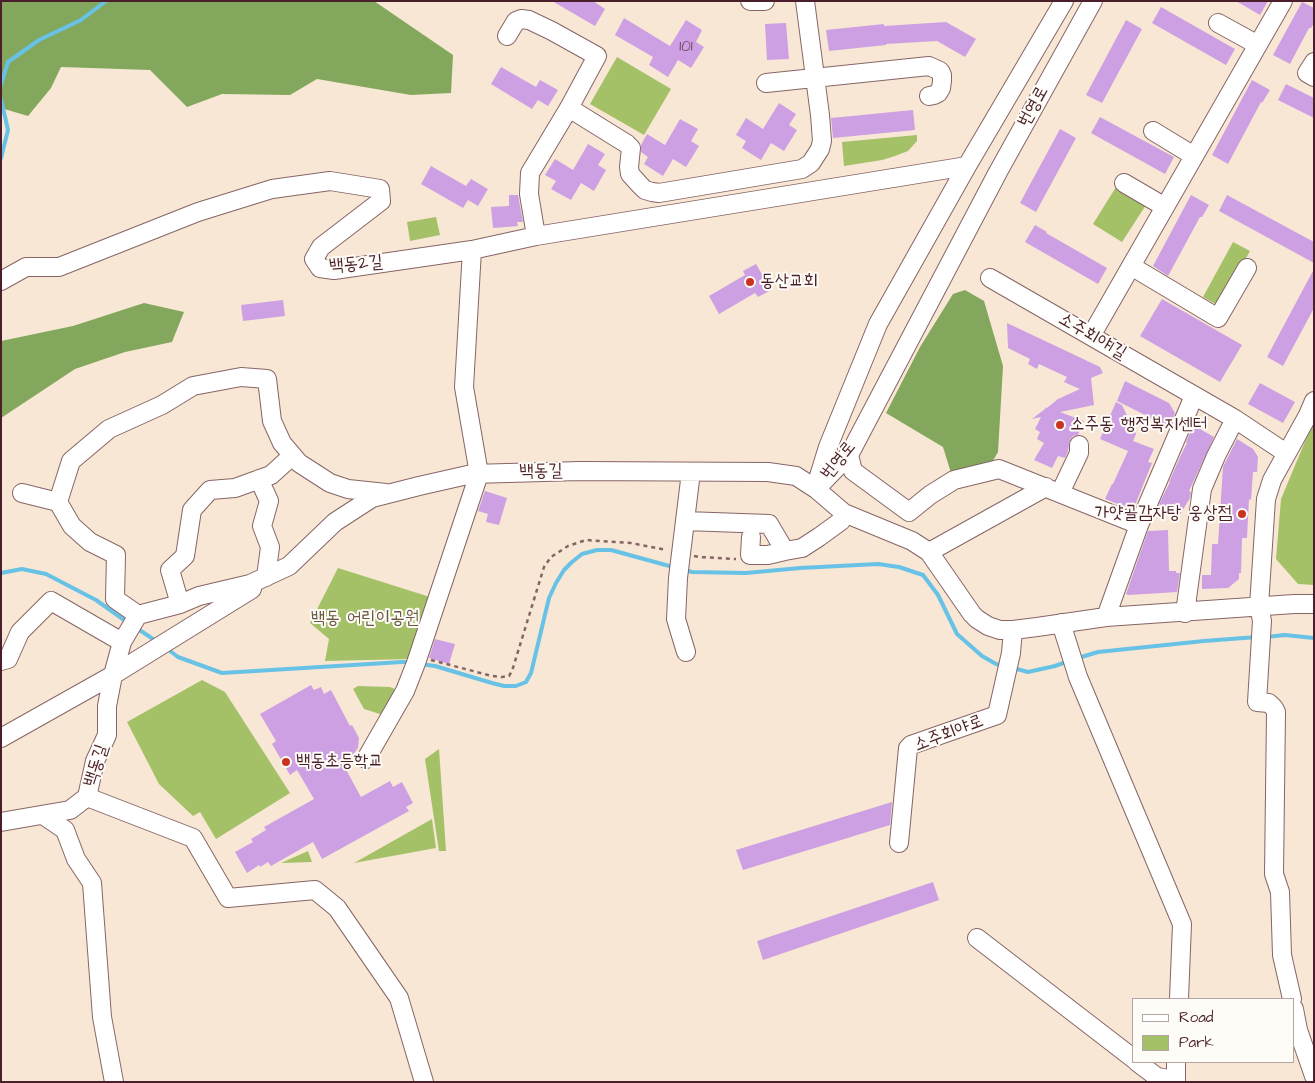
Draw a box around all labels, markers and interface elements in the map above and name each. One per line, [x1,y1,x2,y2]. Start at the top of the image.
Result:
house number: 101 [679,39,693,57]
street label: 번영로 [1014,83,1054,131]
street label: 백동2길 [328,252,384,278]
place label: 동산교회 [760,271,818,293]
marker: 동산교회 [744,276,756,288]
street label: 소주회야1길 [1054,309,1130,365]
place label: 소주동 행정복지센터 [1070,414,1208,436]
marker: 소주동 행정복지센터 [1054,419,1066,431]
street label: 번영로 [817,437,861,485]
street label: 백동길 [519,461,563,483]
place label: 가얏골감자탕 웅상점 [1094,503,1232,525]
marker: 가얏골감자탕 웅상점 [1236,508,1248,520]
park label: 백동 어린이공원 [311,608,419,630]
street label: 소주회야로 [911,711,987,757]
street label: 백동길 [80,742,114,790]
place label: 백동초등학교 [296,751,383,773]
marker: 백동초등학교 [280,756,292,768]
legend [1132,998,1295,1063]
text: Road [1179,1007,1213,1028]
text: Park [1179,1032,1214,1053]

